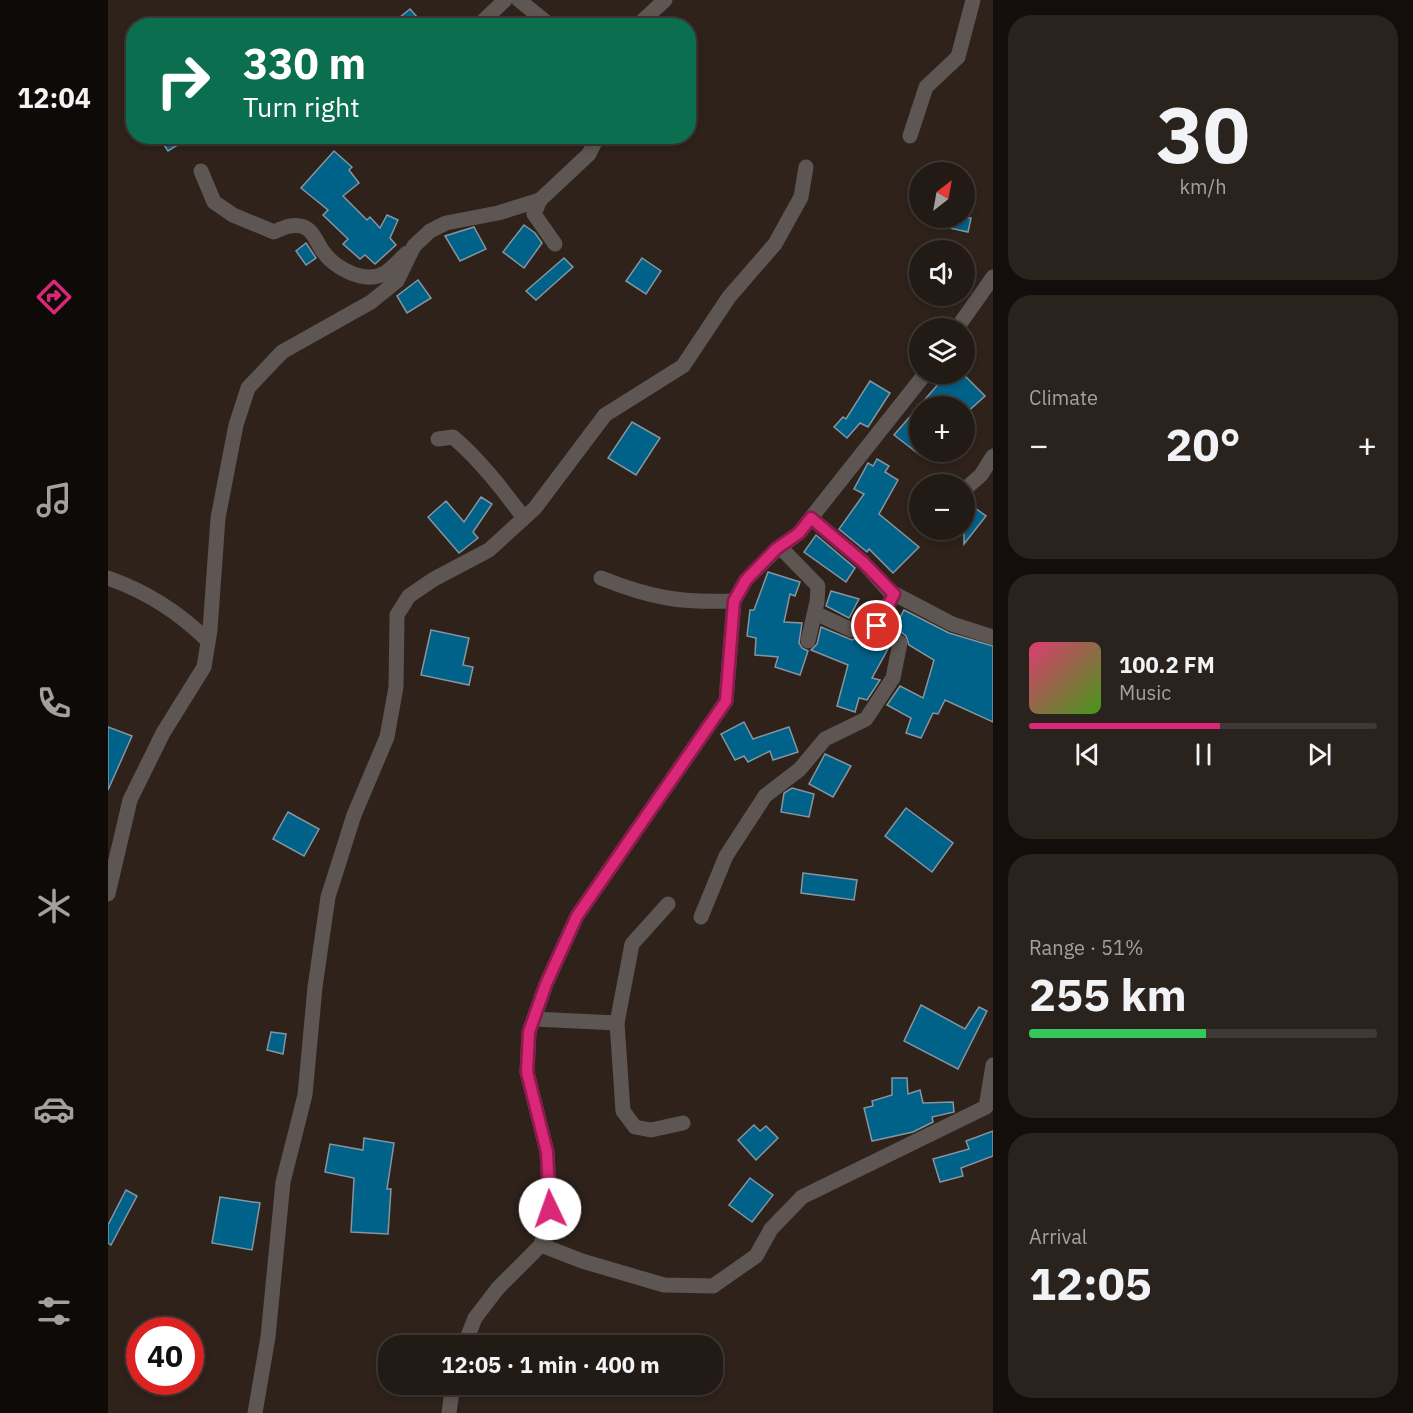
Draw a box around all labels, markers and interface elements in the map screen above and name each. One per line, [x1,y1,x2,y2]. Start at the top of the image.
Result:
text: 330 m [243,36,366,91]
icon: right [144,42,222,120]
text: 12:04 [17,80,91,115]
text: 30 [1156,83,1250,184]
text: Turn right [243,89,360,124]
north arrow [909,162,975,228]
map controls [909,162,975,540]
text: km/h [1179,173,1227,200]
button: sound [909,240,975,306]
icon: directions [33,276,75,318]
button: layers [909,318,975,384]
text: Climate [1029,384,1098,411]
button: + [909,396,975,462]
text: 20° [1165,415,1241,473]
text: − [1029,423,1049,466]
text: + [1357,423,1377,466]
button: − [909,474,975,540]
icon: music [33,479,75,521]
pin [851,600,902,651]
icon: arrive [860,609,893,642]
text: 100.2 FM [1119,650,1215,679]
text: Music [1119,679,1171,706]
icon: phone [33,682,75,724]
icon: previous [1071,738,1104,771]
icon: pause [1187,738,1220,771]
icon: next [1303,738,1336,771]
icon: climate [33,885,75,927]
text: Range · 51% [1029,934,1144,961]
text: 255 km [1029,965,1187,1023]
icon: car [33,1088,75,1130]
position arrow [518,1177,582,1241]
text: Arrival [1029,1223,1087,1250]
text: 12:05 [1029,1254,1152,1312]
icon: filters [33,1290,75,1332]
speed limit sign: 40 [126,1317,204,1395]
text: 12:05 · 1 min · 400 m [441,1350,660,1379]

